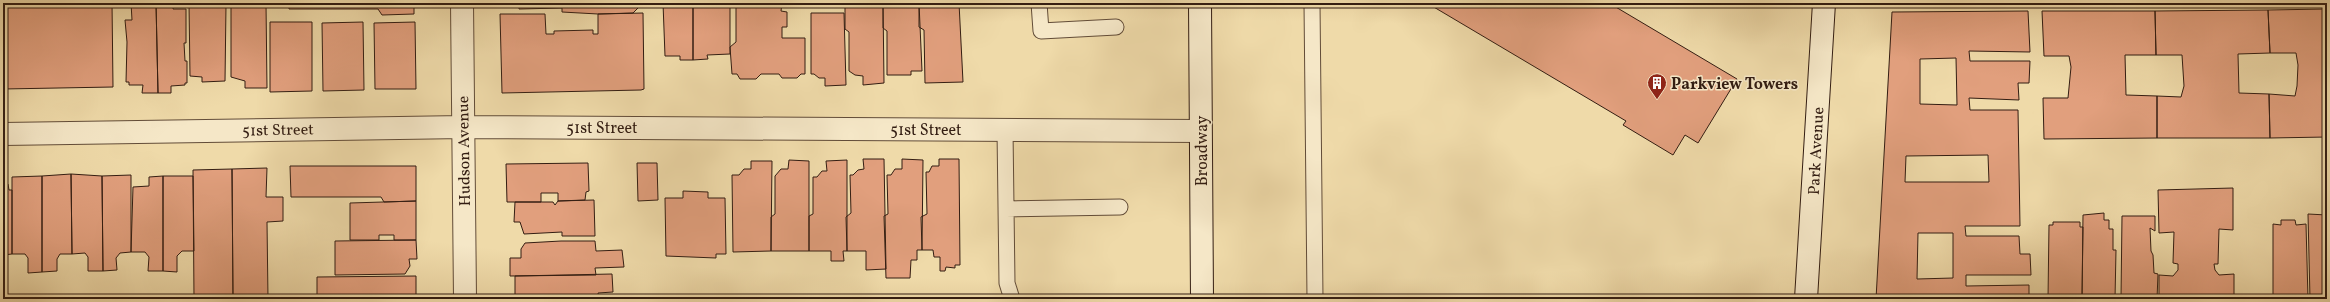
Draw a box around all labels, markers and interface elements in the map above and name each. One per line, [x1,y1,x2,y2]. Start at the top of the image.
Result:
building icon: Parkview Towers [1646,72,1668,100]
place label: Parkview Towers [1671,74,1798,96]
street label: Hudson Avenue [453,96,477,206]
street label: Park Avenue [1804,106,1830,196]
street label: Broadway [1192,115,1214,186]
street label: 51st Street [566,118,638,140]
street label: 51st Street [242,119,314,143]
street label: 51st Street [890,120,962,142]

